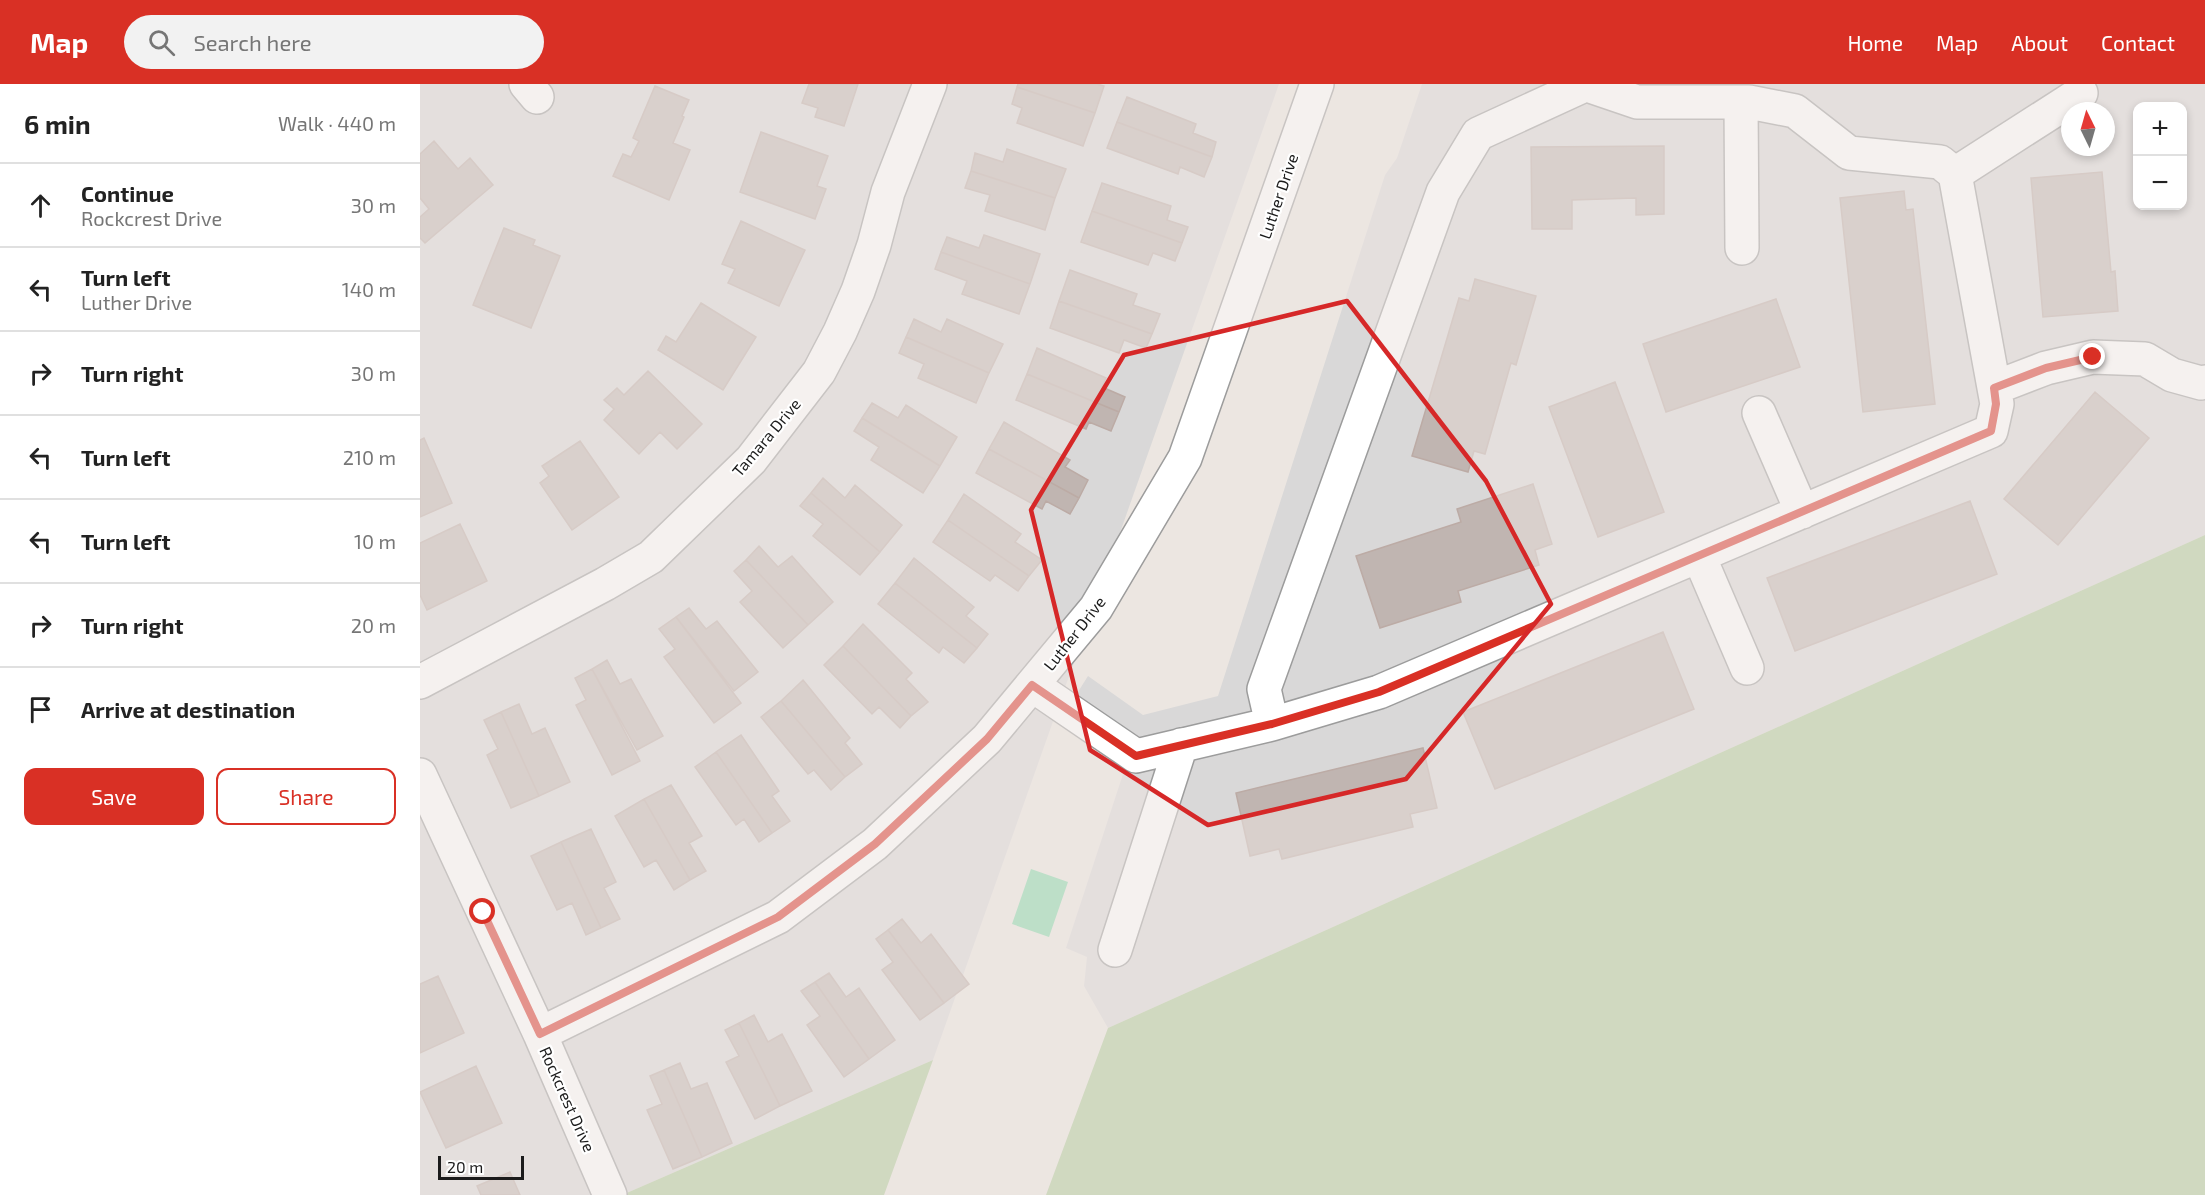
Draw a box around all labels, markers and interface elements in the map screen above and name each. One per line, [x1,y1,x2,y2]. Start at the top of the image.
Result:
search box [124,15,544,69]
text: Map [30,25,88,59]
icon: search [145,26,178,59]
text: Search here [193,29,312,55]
text: Home [1847,30,1903,55]
text: Map [1936,30,1978,55]
text: About [2011,30,2068,55]
text: Contact [2101,30,2175,55]
north arrow [2061,102,2115,156]
map controls [2133,102,2187,210]
button: + [2133,102,2187,156]
text: 6 min [24,108,91,139]
text: Walk · 440 m [278,111,396,135]
street label: Luther Drive [1255,151,1301,241]
button: − [2133,156,2187,210]
text: Continue [81,180,174,206]
icon: ahead [24,189,57,222]
text: 30 m [351,193,396,217]
text: Rockcrest Drive [81,206,222,230]
text: Turn left [81,264,170,290]
icon: left [24,273,57,306]
text: 140 m [342,277,396,301]
text: Luther Drive [81,290,192,314]
route end [2079,343,2105,369]
icon: right [24,357,57,390]
text: Turn right [81,360,183,386]
text: 30 m [351,361,396,385]
street label: Tamara Drive [728,394,804,480]
icon: left [24,441,57,474]
text: Turn left [81,444,170,470]
text: 210 m [343,445,396,469]
icon: left [24,525,57,558]
text: Turn left [81,528,170,554]
text: 10 m [354,529,396,553]
street label: Luther Drive [1039,592,1109,674]
icon: right [24,609,57,642]
text: Turn right [81,612,183,638]
text: 20 m [351,613,396,637]
icon: arrive [24,693,57,726]
text: Arrive at destination [81,696,295,722]
button: Save [24,768,204,825]
button: Share [216,768,396,825]
route start [469,898,495,924]
street label: Rockcrest Drive [536,1044,600,1154]
scale bar [438,1153,524,1180]
text: 20 m [447,1157,483,1176]

